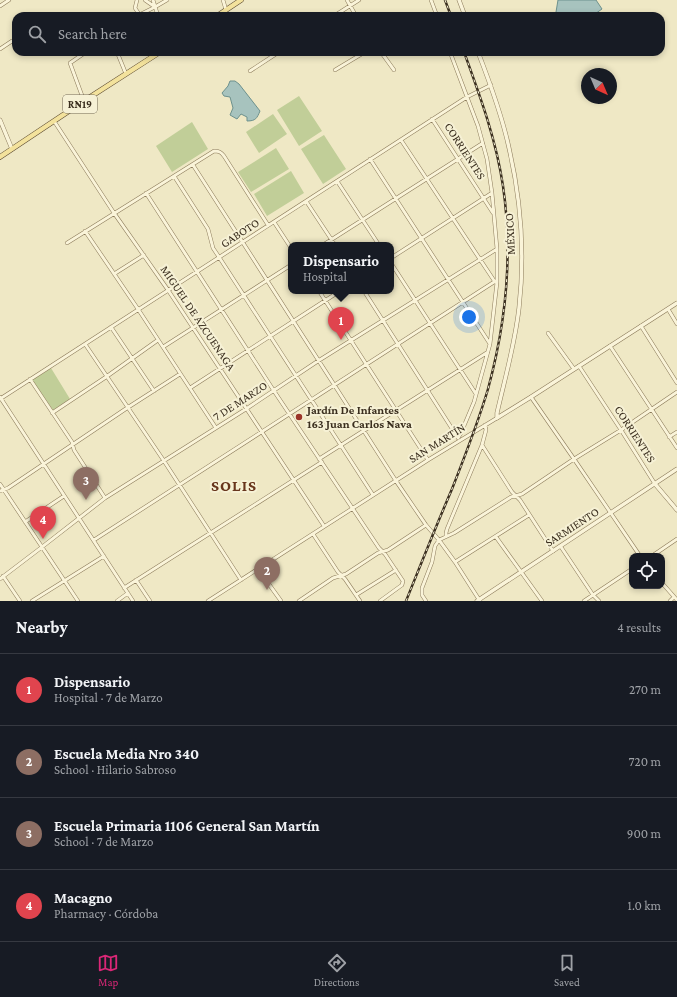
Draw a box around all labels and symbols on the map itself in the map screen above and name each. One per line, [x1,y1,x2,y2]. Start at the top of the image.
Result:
north arrow [581,68,617,104]
road number: RN19 [63,95,97,113]
street label: CORRIENTES [441,120,489,182]
street label: MÉXICO [502,213,518,255]
street label: GABOTO [218,215,262,251]
street label: MIGUEL DE AZCUENAGA [158,263,239,373]
pin: 1 [328,307,354,340]
your location [459,307,479,327]
street label: 7 DE MARZO [210,378,270,424]
place label: Jardín De Infantes 163 Juan Carlos Nava [305,403,412,431]
street label: CORRIENTES [611,403,659,465]
marker: Jardín De Infantes 163 Juan Carlos Nava [294,412,304,422]
street label: SAN MARTÍN [406,420,468,466]
pin: 3 [73,467,99,500]
district label: SOLIS [211,477,257,494]
street label: SARMIENTO [542,504,602,550]
pin: 4 [30,506,56,539]
pin: 2 [254,557,280,590]

